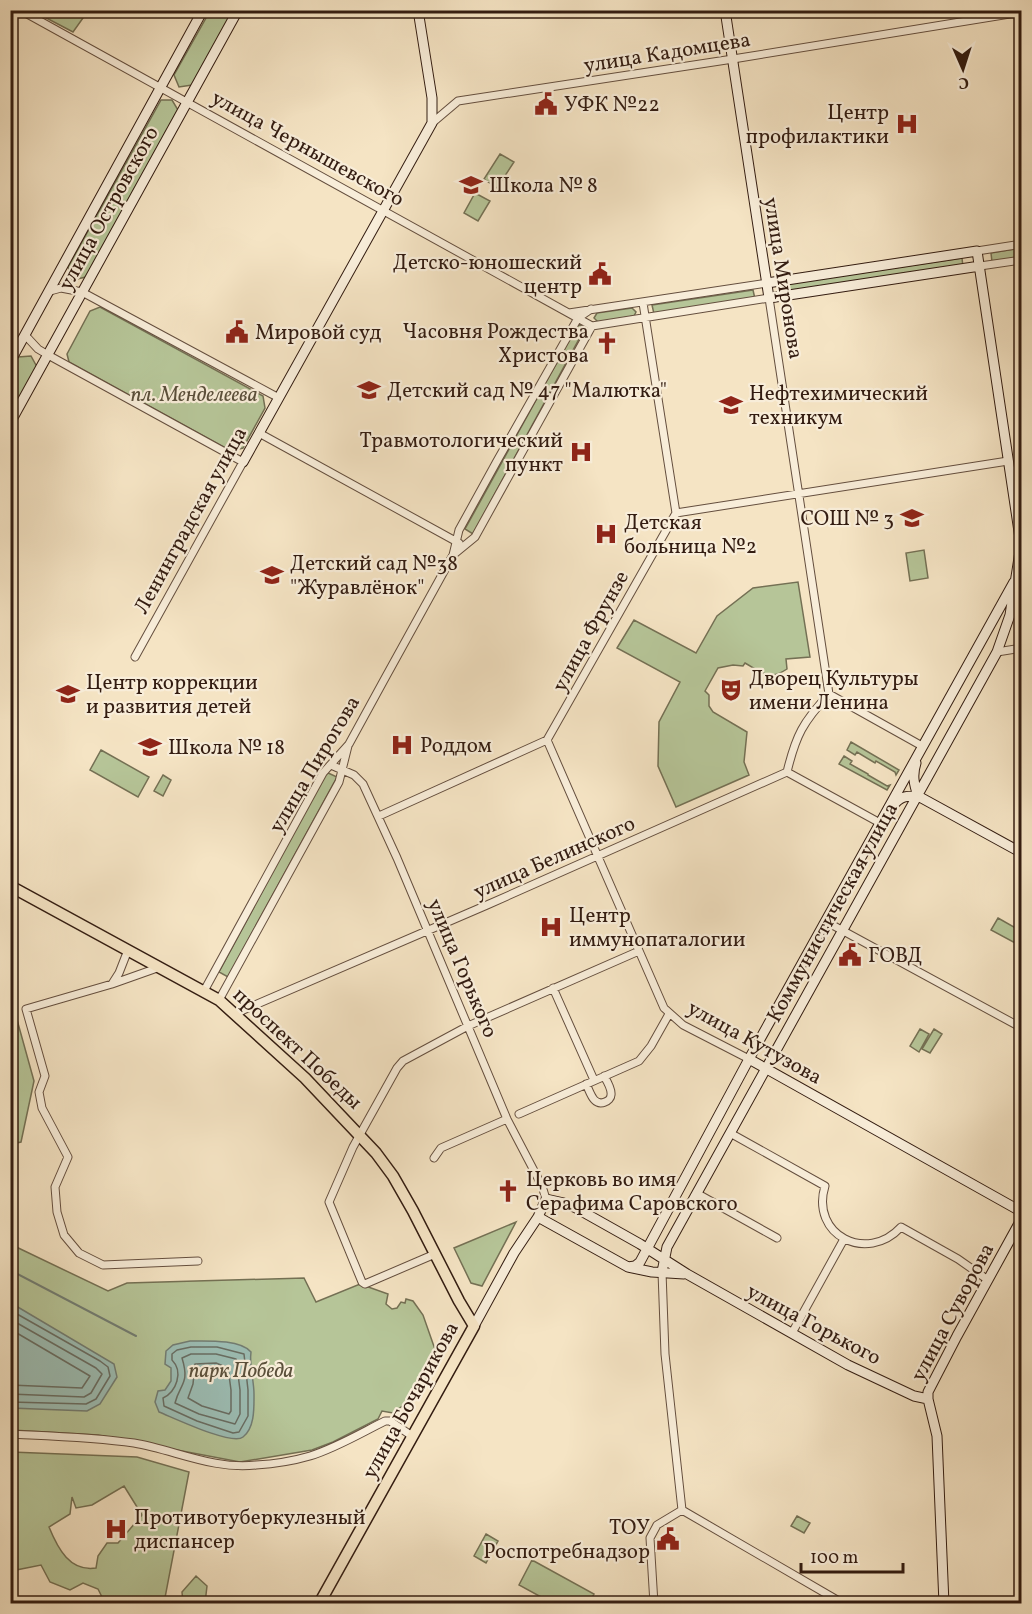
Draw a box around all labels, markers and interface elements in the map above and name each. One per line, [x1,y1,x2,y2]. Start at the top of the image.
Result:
street label: улица Кадомцева [582,26,753,81]
north arrow [933,39,993,99]
text: С [958,71,969,93]
street label: улица Чернышевского [206,84,409,214]
public building icon: УФК №22 [533,91,559,117]
place label: УФК №22 [564,91,660,120]
place label: Центр профилактики [746,99,889,152]
hospital icon: Центр профилактики [894,111,920,137]
street label: улица Островского [52,121,166,296]
school or university icon: Школа № 8 [458,172,484,198]
place label: Школа № 8 [489,172,598,201]
street label: улица Миронова [755,195,810,361]
place label: Детско-юношеский центр [393,249,582,302]
public building icon: Детско-юношеский центр [587,261,613,287]
place label: Часовня Рождества Христова [403,318,589,371]
public building icon: Мировой суд [224,319,250,345]
place label: Мировой суд [255,319,381,348]
church icon: Часовня Рождества Христова [594,330,620,356]
school or university icon: Детский сад № 47 "Малютка" [356,377,382,403]
place label: Детский сад № 47 "Малютка" [387,377,667,406]
place label: Нефтехимический техникум [749,380,928,433]
park label: пл. Менделеева [130,381,258,410]
school or university icon: Нефтехимический техникум [718,392,744,418]
street label: Ленинградская улица [128,422,255,620]
place label: Травмотологический пункт [360,427,563,480]
hospital icon: Травмотологический пункт [568,439,594,465]
place label: СОШ № 3 [800,505,894,534]
school or university icon: СОШ № 3 [899,505,925,531]
place label: Детская больница №2 [624,509,757,562]
hospital icon: Детская больница №2 [593,521,619,547]
place label: Детский сад №38 "Журавлёнок" [290,550,458,603]
school or university icon: Детский сад №38 "Журавлёнок" [259,562,285,588]
street label: улица Фрунзе [546,566,637,698]
place label: Дворец Культуры имени Ленина [749,665,919,718]
place label: Центр коррекции и развития детей [86,669,258,722]
theatre icon: Дворец Культуры имени Ленина [718,677,744,703]
school or university icon: Центр коррекции и развития детей [55,681,81,707]
street label: улица Пирогова [263,691,368,839]
hospital icon: Роддом [389,732,415,758]
place label: Роддом [420,732,492,761]
school or university icon: Школа № 18 [137,734,163,760]
place label: Школа № 18 [168,734,285,763]
street label: Коммунистическая улица [761,797,906,1028]
street label: улица Белинского [469,810,640,907]
street label: улица Горького [419,895,504,1043]
place label: Центр иммунопаталогии [569,902,746,955]
hospital icon: Центр иммунопаталогии [538,914,564,940]
public building icon: ГОВД [837,942,863,968]
place label: ГОВД [868,942,923,971]
street label: проспект Победы [226,981,368,1117]
street label: улица Кутузова [682,994,827,1092]
place label: Церковь во имя Серафима Саровского [526,1166,738,1219]
church icon: Церковь во имя Серафима Саровского [495,1178,521,1204]
street label: улица Суворова [905,1238,1002,1387]
street label: улица Горького [741,1278,886,1373]
street label: улица Бочарикова [356,1317,467,1485]
park label: парк Победa [189,1357,294,1386]
place label: Противотуберкулезный диспансер [134,1504,366,1557]
place label: ТОУ Роспотребнадзор [483,1514,650,1567]
hospital icon: Противотуберкулезный диспансер [103,1516,129,1542]
public building icon: ТОУ Роспотребнадзор [655,1526,681,1552]
scale bar [801,1536,903,1574]
text: 100 m [810,1546,859,1571]

